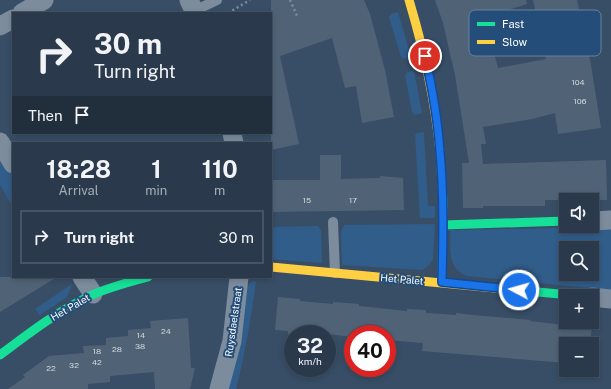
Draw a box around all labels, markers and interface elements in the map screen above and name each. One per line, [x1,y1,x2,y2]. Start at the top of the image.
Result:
legend [469,10,601,56]
text: Fast [502,18,524,30]
text: 30 m [94,27,162,60]
icon: right [28,28,80,80]
text: Slow [502,36,528,48]
pin [408,39,442,73]
icon: arrive [414,45,436,67]
text: Turn right [94,61,176,82]
house number: 104 [571,77,585,87]
house number: 106 [573,96,587,106]
icon: arrive [71,104,93,126]
text: Then [28,107,63,124]
text: 18:28 [46,155,111,183]
text: 1 [151,155,161,183]
text: 110 [202,155,238,183]
text: Arrival [59,183,99,198]
text: min [145,183,167,198]
text: m [214,183,225,198]
map controls [559,193,599,377]
button: sound [559,193,599,233]
house number: 15 [303,195,311,205]
house number: 17 [349,195,357,205]
icon: right [30,226,52,248]
text: Turn right [64,229,134,246]
text: 30 m [219,229,254,246]
button: search [559,241,599,281]
position arrow [498,269,540,311]
street label: Het Palet [380,271,424,287]
street label: Ruysdaelstraat [222,286,244,358]
button: + [559,289,599,329]
street label: Het Palet [48,291,92,323]
speed limit sign: 40 [344,325,396,377]
house number: 24 [161,326,171,336]
house number: 14 [137,330,145,340]
text: 32 [297,334,323,358]
button: − [559,337,599,377]
house number: 38 [135,341,145,351]
house number: 28 [112,344,122,354]
house number: 18 [93,346,101,356]
text: km/h [298,355,322,367]
house number: 42 [92,357,102,367]
house number: 32 [69,360,79,370]
house number: 22 [46,363,56,373]

